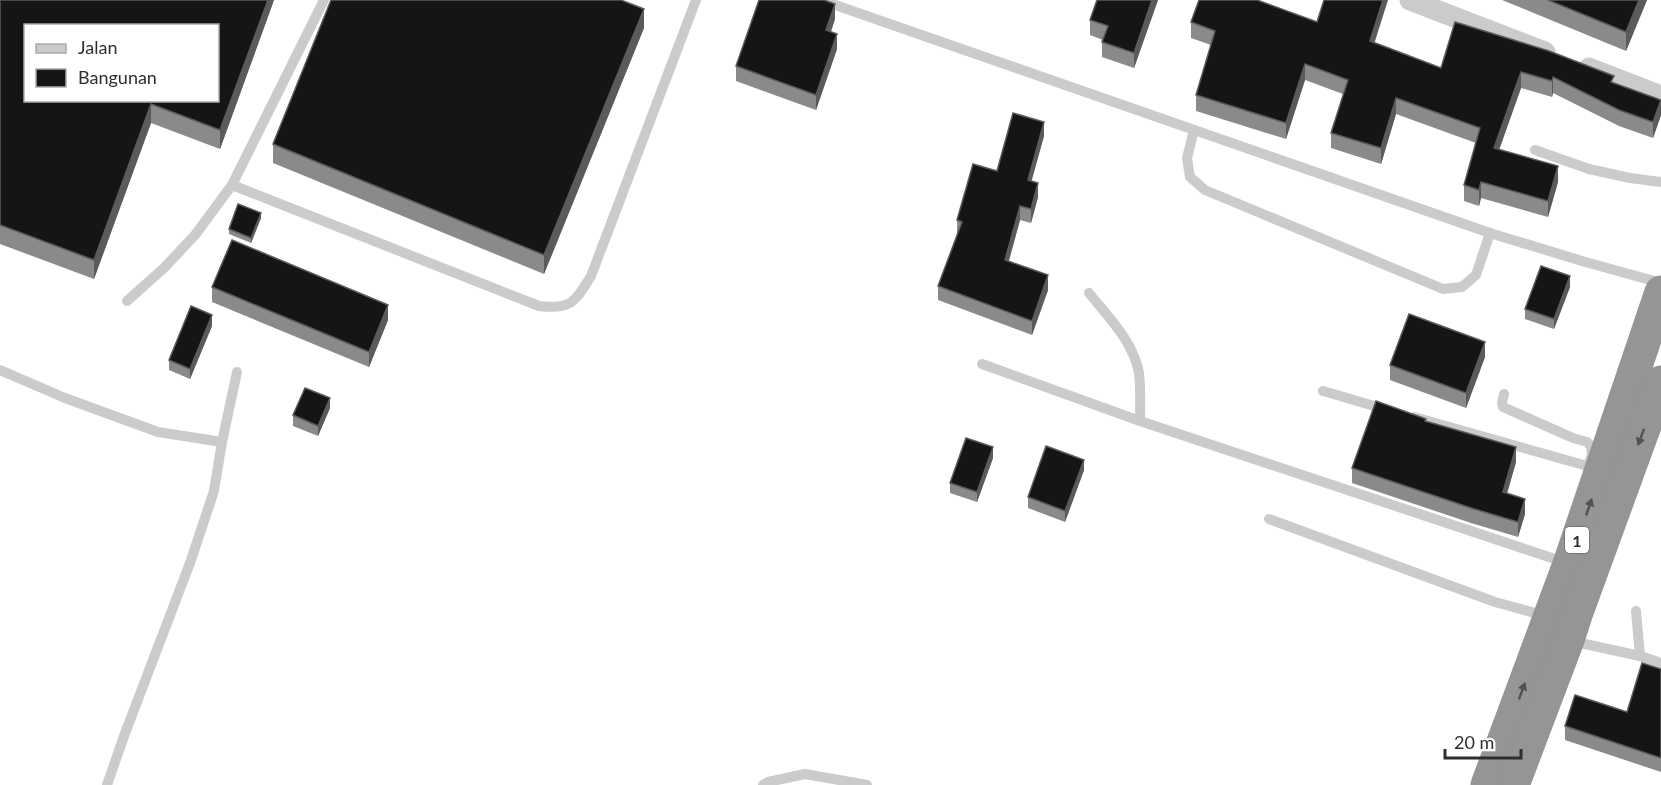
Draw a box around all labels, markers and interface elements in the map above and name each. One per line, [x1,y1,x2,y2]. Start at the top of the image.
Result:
legend [24,24,219,102]
text: Jalan [78,36,117,58]
text: Bangunan [78,66,157,88]
one-way arrow [1636,428,1646,446]
one-way arrow [1584,498,1594,516]
road number: 1 [1565,527,1589,553]
one-way arrow [1517,681,1527,699]
scale bar [1445,722,1522,760]
text: 20 m [1454,731,1494,753]

